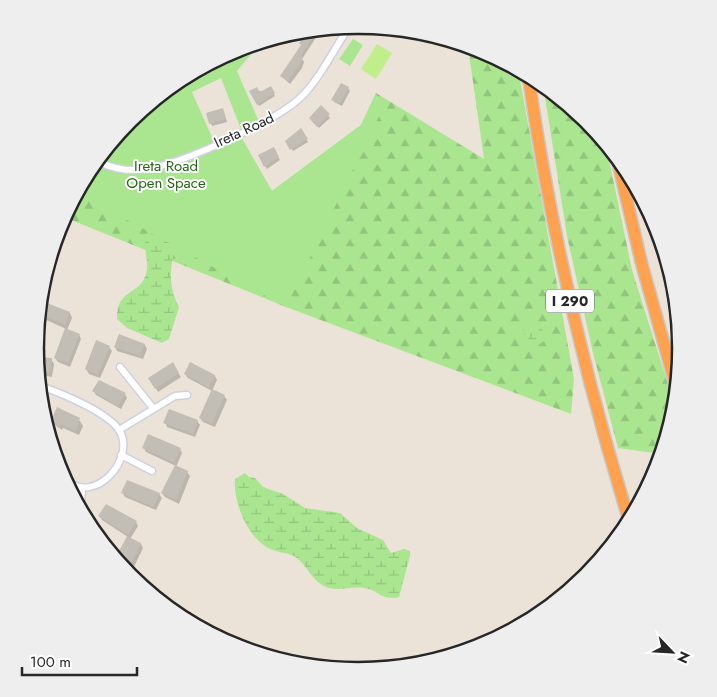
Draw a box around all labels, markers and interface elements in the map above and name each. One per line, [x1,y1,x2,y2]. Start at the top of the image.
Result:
street label: Ireta Road [210,107,278,153]
park label: Ireta Road Open Space [126,155,206,194]
road number: I 290 [546,290,594,312]
north arrow [647,627,697,677]
scale bar [22,644,138,676]
text: N [672,648,695,667]
text: 100 m [30,651,71,673]

